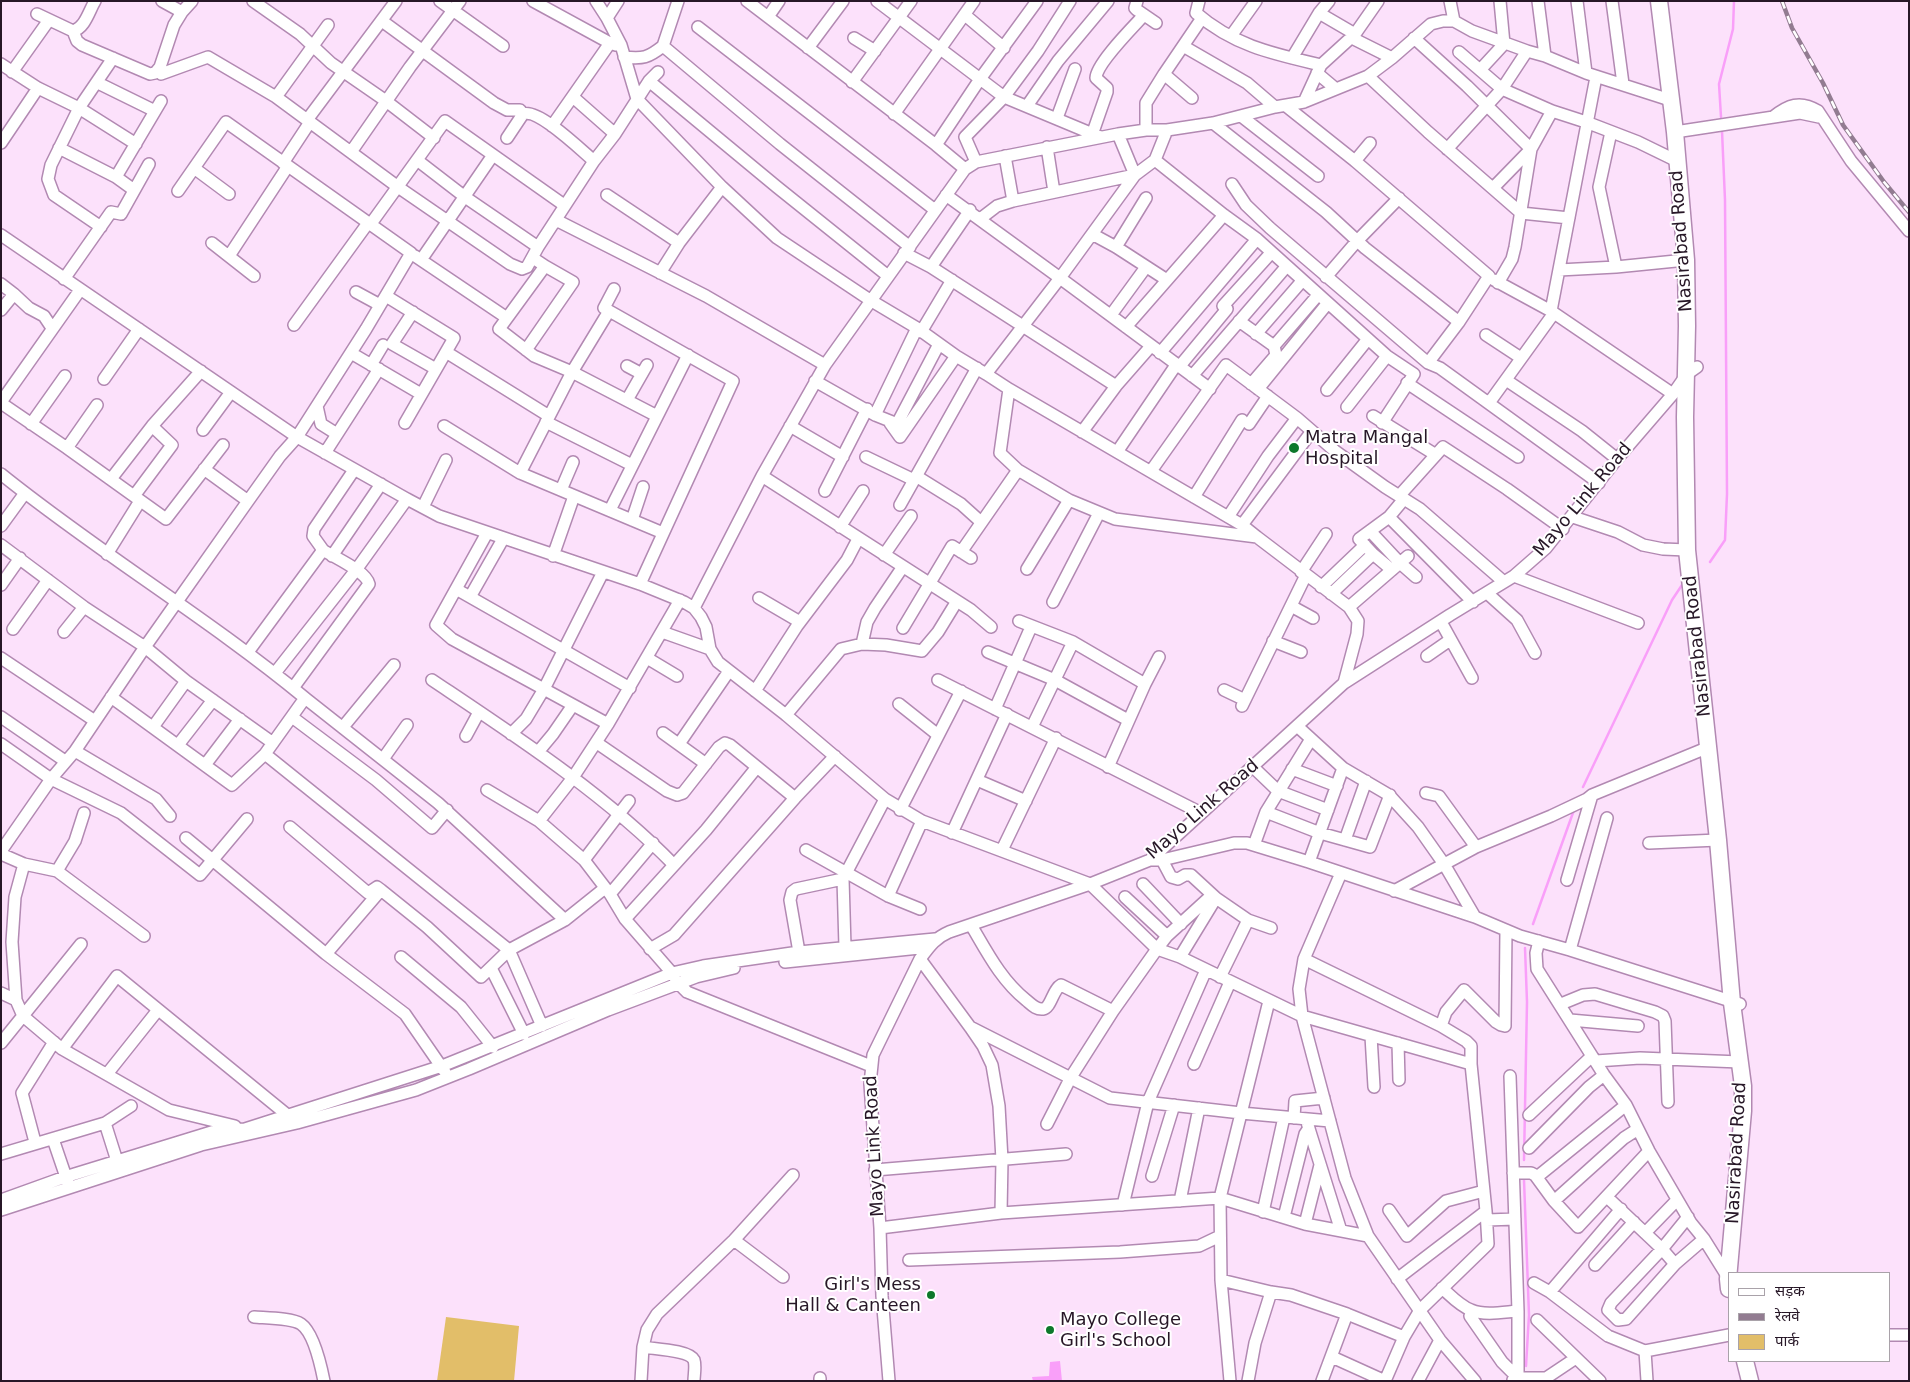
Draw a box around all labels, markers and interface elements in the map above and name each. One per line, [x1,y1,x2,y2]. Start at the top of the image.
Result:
street label: Nasirabad Road [1666,169,1698,313]
place label: Matra Mangal Hospital [1305,427,1428,469]
street label: Mayo Link Road [1529,439,1637,561]
marker: Matra Mangal Hospital [1287,441,1301,455]
street label: Nasirabad Road [1680,574,1716,718]
street label: Mayo Link Road [1142,755,1264,865]
street label: Mayo Link Road [861,1075,889,1217]
street label: Nasirabad Road [1722,1081,1752,1225]
legend [1728,1272,1890,1362]
place label: Girl's Mess Hall & Canteen [785,1274,921,1316]
text: सड़क [1775,1282,1805,1300]
marker: Girl's Mess Hall & Canteen [925,1289,937,1301]
text: रेलवे [1775,1307,1800,1325]
place label: Mayo College Girl's School [1060,1309,1181,1352]
marker: Mayo College Girl's School [1044,1324,1056,1336]
text: पार्क [1775,1332,1799,1350]

